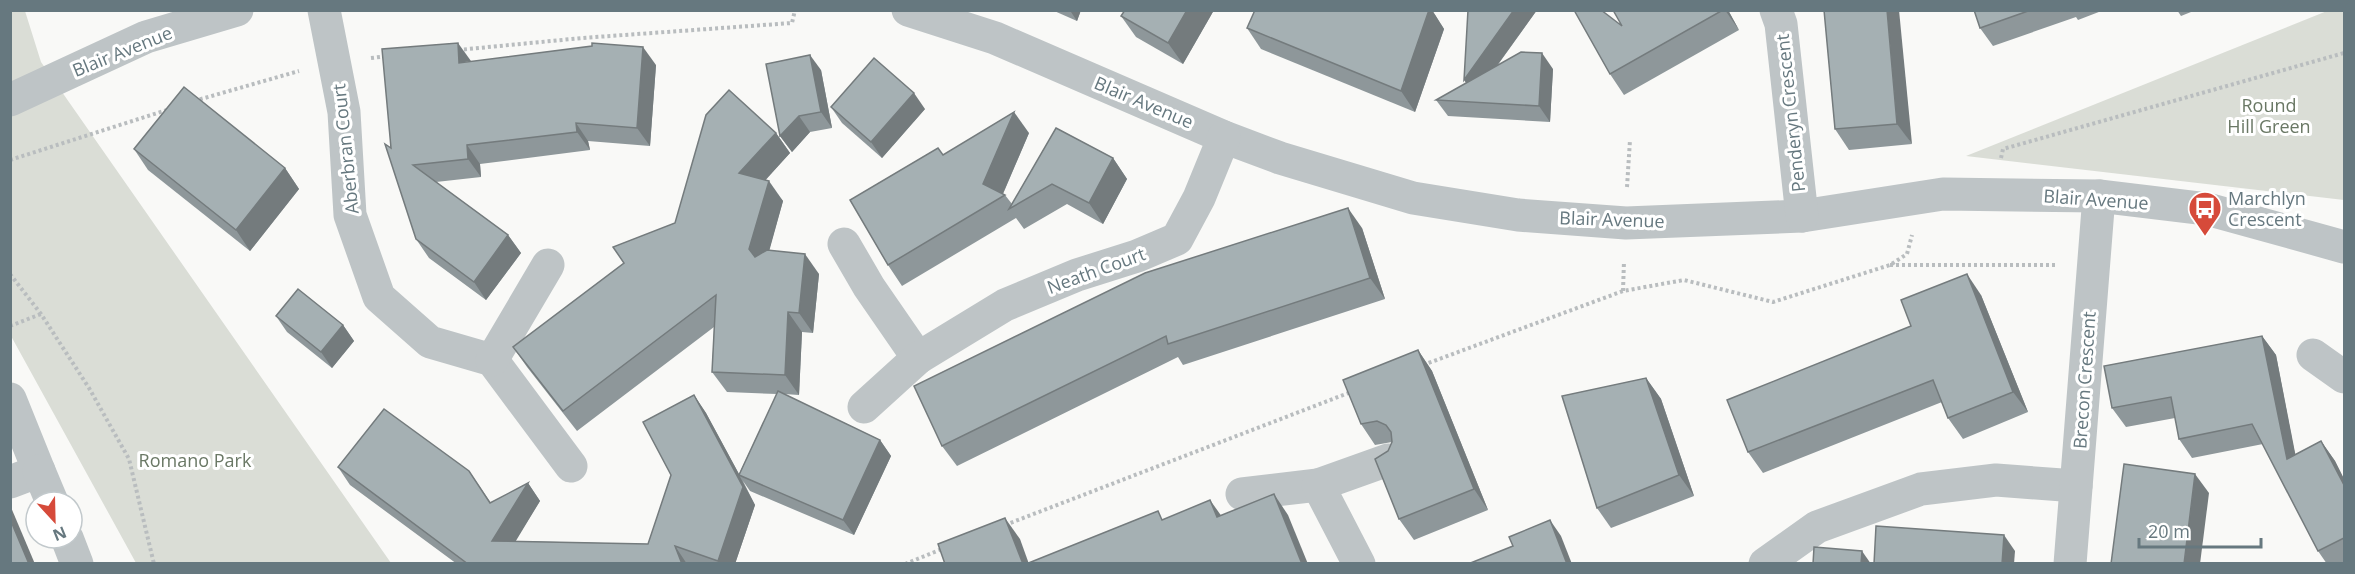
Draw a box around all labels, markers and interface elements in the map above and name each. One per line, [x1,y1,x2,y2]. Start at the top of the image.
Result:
street label: Blair Avenue [69,20,175,82]
street label: Penderyn Crescent [1770,33,1810,193]
street label: Blair Avenue [1091,70,1197,134]
street label: Aberbran Court [326,83,364,215]
park label: Round Hill Green [2227,93,2311,138]
street label: Blair Avenue [2043,183,2149,215]
place label: Marchlyn Crescent [2228,186,2306,231]
bus stop icon: Marchlyn Crescent [2187,190,2223,237]
street label: Blair Avenue [1559,205,1665,233]
street label: Neath Court [1044,241,1148,299]
street label: Brecon Crescent [2067,310,2101,450]
park label: Romano Park [139,448,252,472]
north arrow [24,490,84,550]
scale bar [2139,511,2260,549]
text: 20 m [2148,519,2190,543]
text: N [49,521,70,547]

